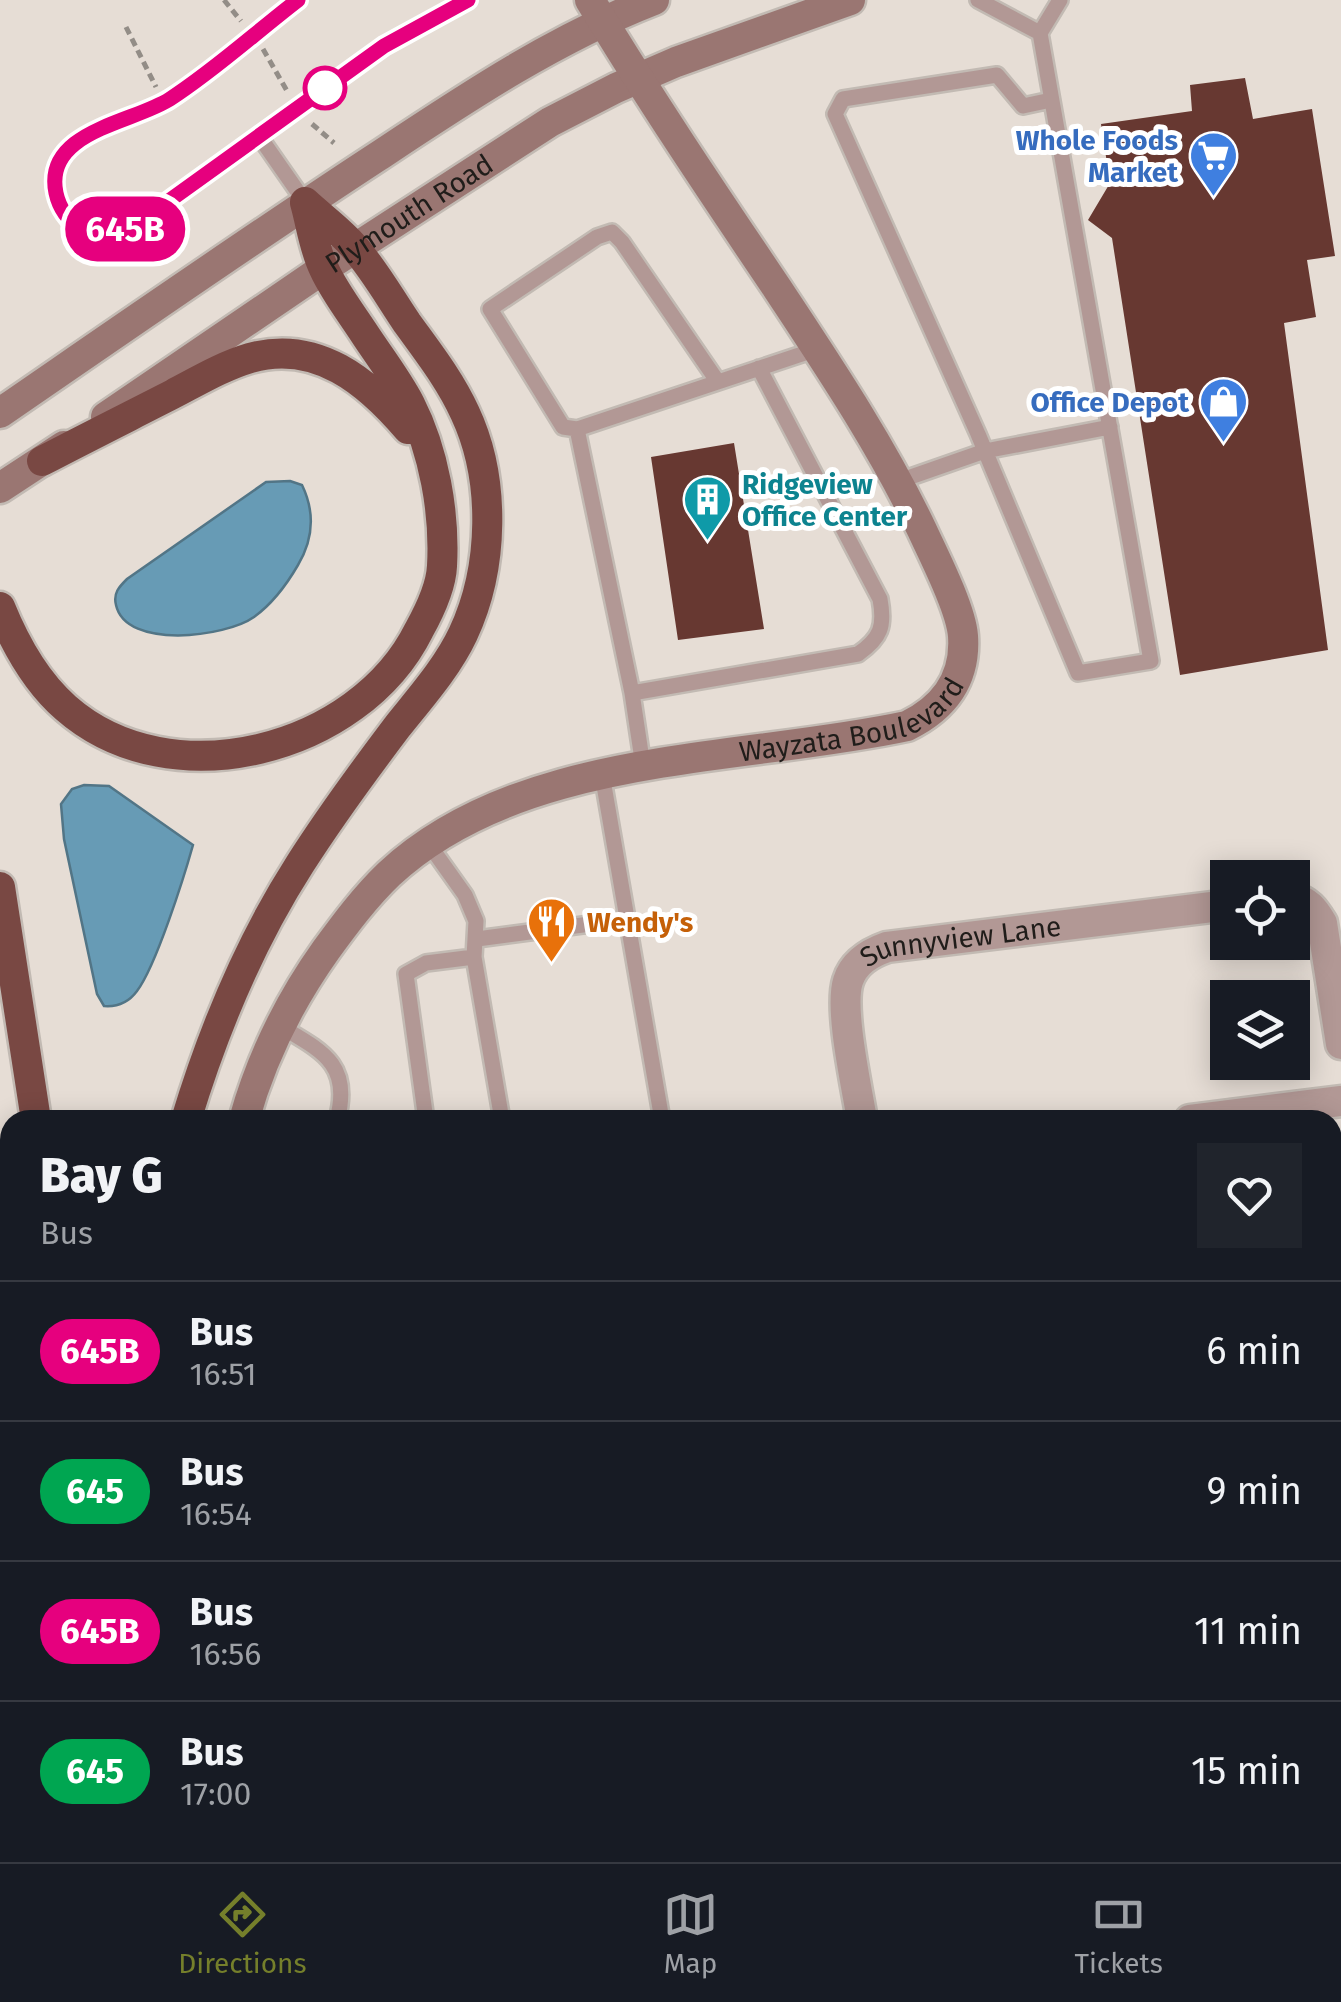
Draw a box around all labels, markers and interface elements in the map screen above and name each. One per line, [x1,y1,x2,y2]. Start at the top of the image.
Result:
unlabelled marker [304,67,346,109]
place label: Whole Foods Market [1016,124,1179,189]
supermarket icon: Whole Foods Market [1187,130,1239,198]
street label: Plymouth Road [319,147,499,280]
line badge: 645B [55,196,195,262]
text: 645B [85,208,165,250]
shop icon: Office Depot [1198,376,1250,444]
place label: Office Depot [1030,386,1190,419]
place label: Ridgeview Office Center [742,468,908,533]
building icon: Ridgeview Office Center [681,474,733,542]
street label: Wayzata Boulevard [737,671,971,768]
map controls [1210,860,1310,1080]
button: locate [1210,860,1310,960]
restaurant icon: Wendy's [526,896,578,964]
place label: Wendy's [587,906,693,939]
street label: Sunnyview Lane [854,909,1063,973]
button: layers [1210,980,1310,1080]
button: heart [1197,1143,1302,1248]
text: Bay G [40,1147,163,1205]
text: Bus [40,1214,93,1252]
text: Bus [190,1309,253,1355]
text: 6 min [1206,1328,1302,1374]
text: 645B [60,1330,140,1372]
text: 16:51 [190,1355,257,1393]
text: Bus [180,1449,244,1495]
text: 9 min [1206,1468,1302,1514]
text: 645 [66,1470,124,1512]
text: 16:54 [180,1495,252,1533]
text: Bus [190,1589,253,1635]
text: 11 min [1194,1608,1302,1654]
text: 645B [60,1610,140,1652]
text: 16:56 [190,1635,261,1673]
text: Bus [180,1729,244,1775]
text: 15 min [1191,1748,1302,1794]
text: 645 [66,1750,124,1792]
text: 17:00 [180,1775,251,1813]
tab: Directions [178,1887,307,1980]
tab: Map [663,1887,718,1980]
tab: Tickets [1074,1887,1163,1980]

